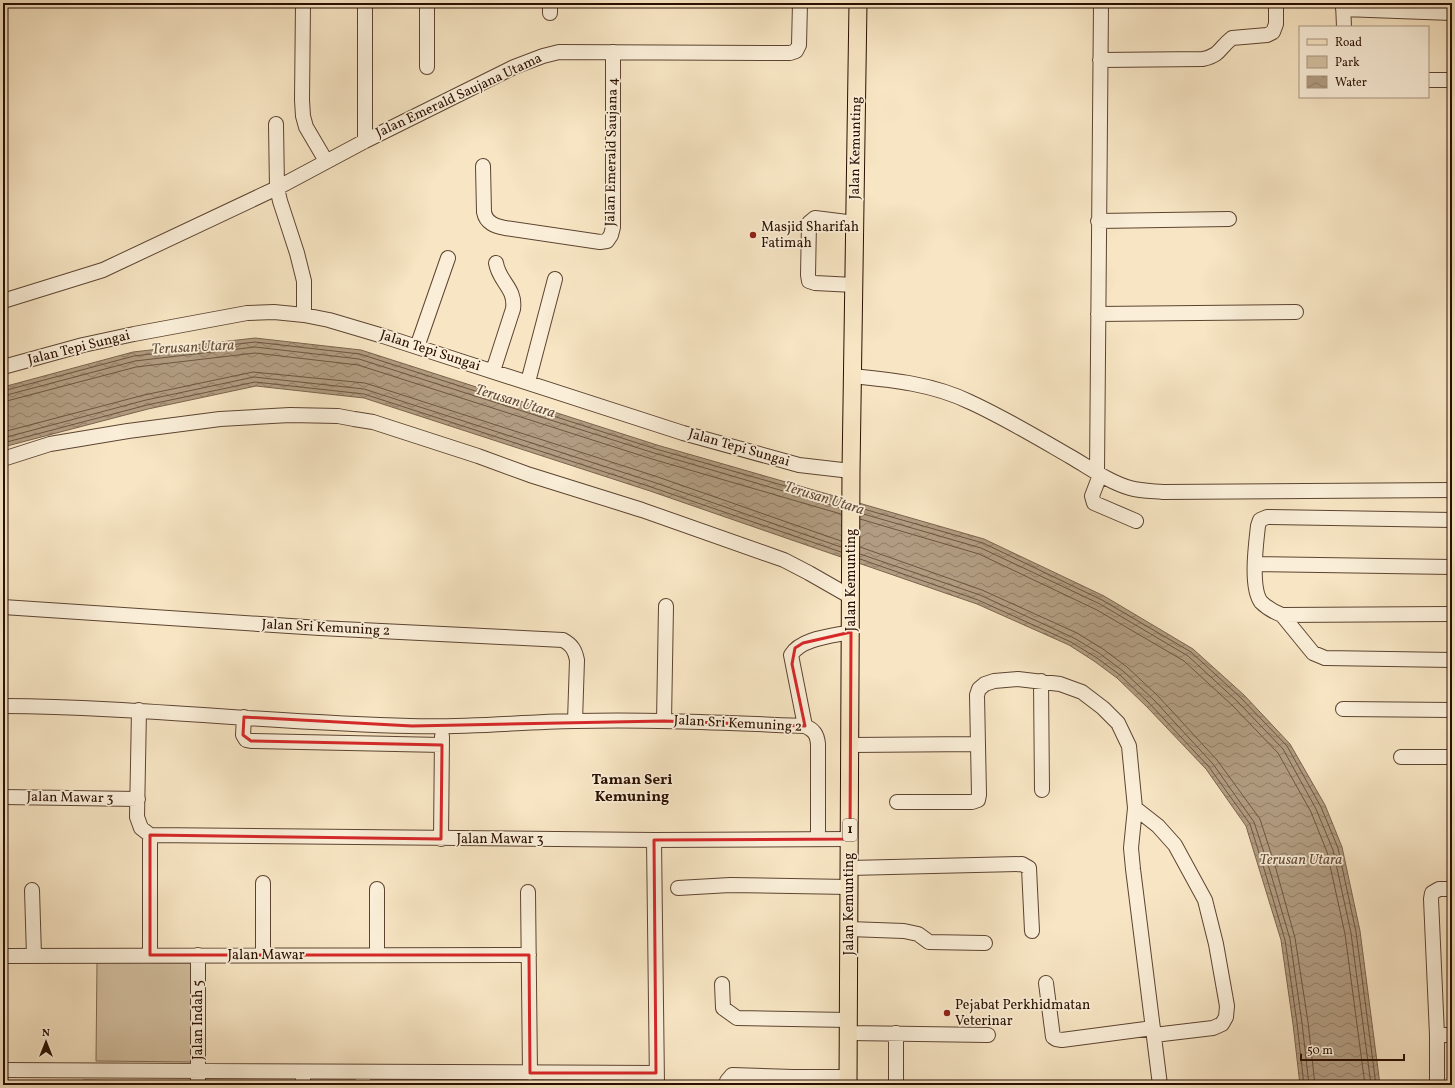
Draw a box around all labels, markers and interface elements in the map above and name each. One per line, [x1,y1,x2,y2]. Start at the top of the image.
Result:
legend [1299,26,1429,98]
text: Road [1335,35,1362,51]
street label: Jalan Emerald Saujana Utama [373,49,545,143]
text: Park [1335,55,1360,71]
text: Water [1335,75,1367,91]
street label: Jalan Emerald Saujana 4 [601,77,623,227]
street label: Jalan Kemunting [846,96,866,200]
place label: Masjid Sharifah Fatimah [761,218,859,253]
marker: Masjid Sharifah Fatimah [748,230,758,240]
street label: Jalan Tepi Sungai [26,326,132,370]
street label: Jalan Tepi Sungai [377,326,483,376]
water label: Terusan Utara [151,335,235,361]
water label: Terusan Utara [472,380,558,424]
street label: Jalan Tepi Sungai [686,424,792,472]
water label: Terusan Utara [781,477,867,521]
street label: Jalan Kemunting [842,529,861,631]
street label: Jalan Sri Kemuning 2 [261,615,391,641]
street label: Jalan Sri Kemuning 2 [673,711,803,737]
district label: Taman Seri Kemuning [592,770,673,808]
street label: Jalan Mawar 3 [26,788,114,808]
road number: 1 [843,819,857,841]
street label: Jalan Mawar 3 [456,830,544,849]
water label: Terusan Utara [1260,850,1342,871]
street label: Jalan Kemunting [840,853,859,955]
street label: Jalan Mawar [227,946,305,965]
street label: Jalan Indah 5 [189,980,208,1060]
place label: Pejabat Perkhidmatan Veterinar [955,996,1090,1031]
marker: Pejabat Perkhidmatan Veterinar [942,1008,952,1018]
north arrow [26,1022,66,1062]
text: N [42,1026,50,1041]
scale bar [1301,1036,1404,1062]
text: 50 m [1307,1043,1333,1059]

